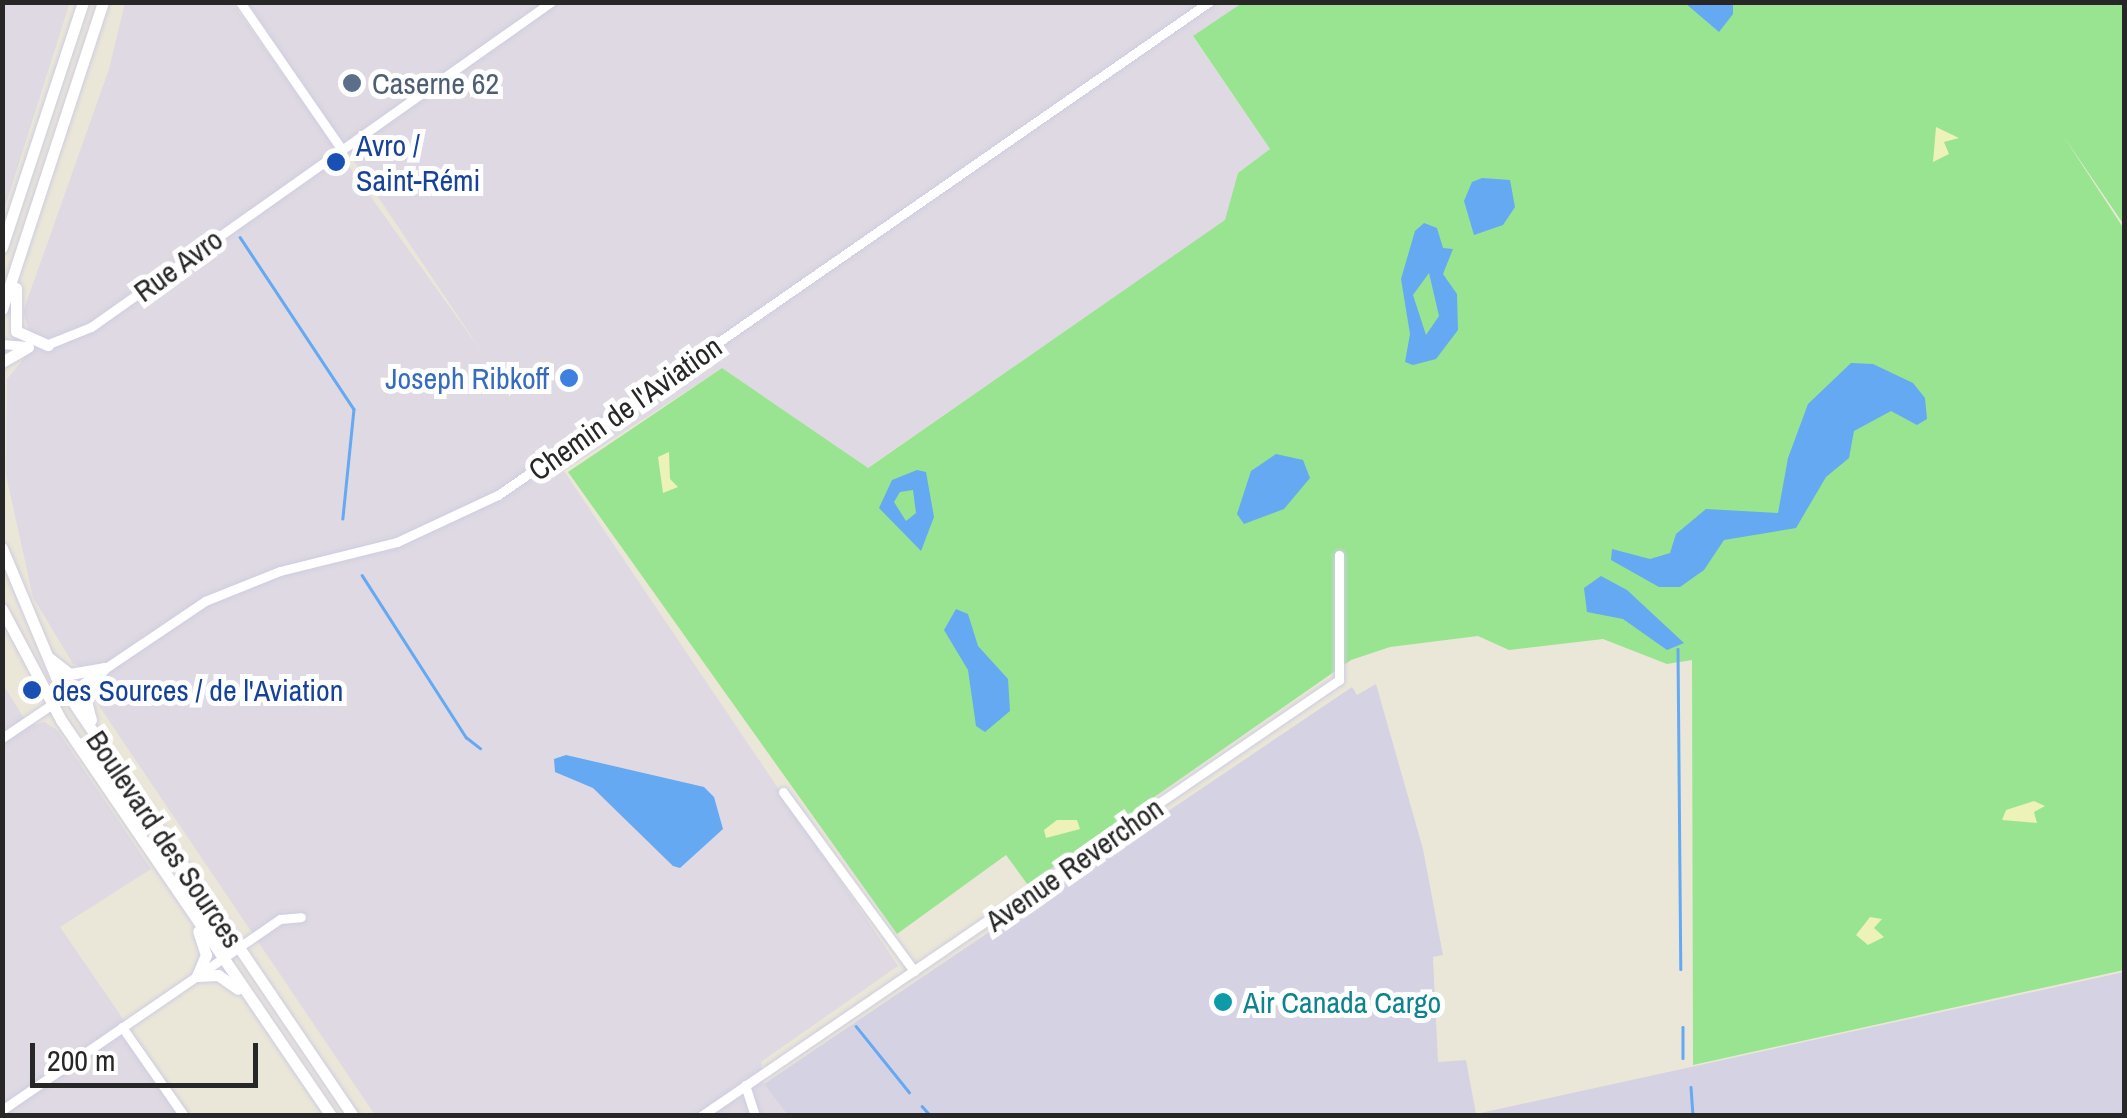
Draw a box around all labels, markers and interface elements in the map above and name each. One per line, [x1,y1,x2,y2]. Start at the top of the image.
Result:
place label: Caserne 62 [372,65,499,101]
marker: Caserne 62 [341,72,363,94]
place label: Avro / Saint-Rémi [356,127,480,198]
marker: Avro / Saint-Rémi [325,151,347,173]
street label: Rue Avro [126,220,230,310]
street label: Chemin de l'Aviation [522,328,728,488]
place label: Joseph Ribkoff [385,360,549,396]
marker: Joseph Ribkoff [558,367,580,389]
place label: des Sources / de l'Aviation [52,672,343,708]
marker: des Sources / de l'Aviation [21,679,43,701]
street label: Boulevard des Sources [79,724,251,954]
street label: Avenue Reverchon [978,789,1170,939]
place label: Air Canada Cargo [1243,984,1441,1020]
marker: Air Canada Cargo [1212,991,1234,1013]
scale bar [35,1023,262,1085]
text: 200 m [47,1040,115,1080]

